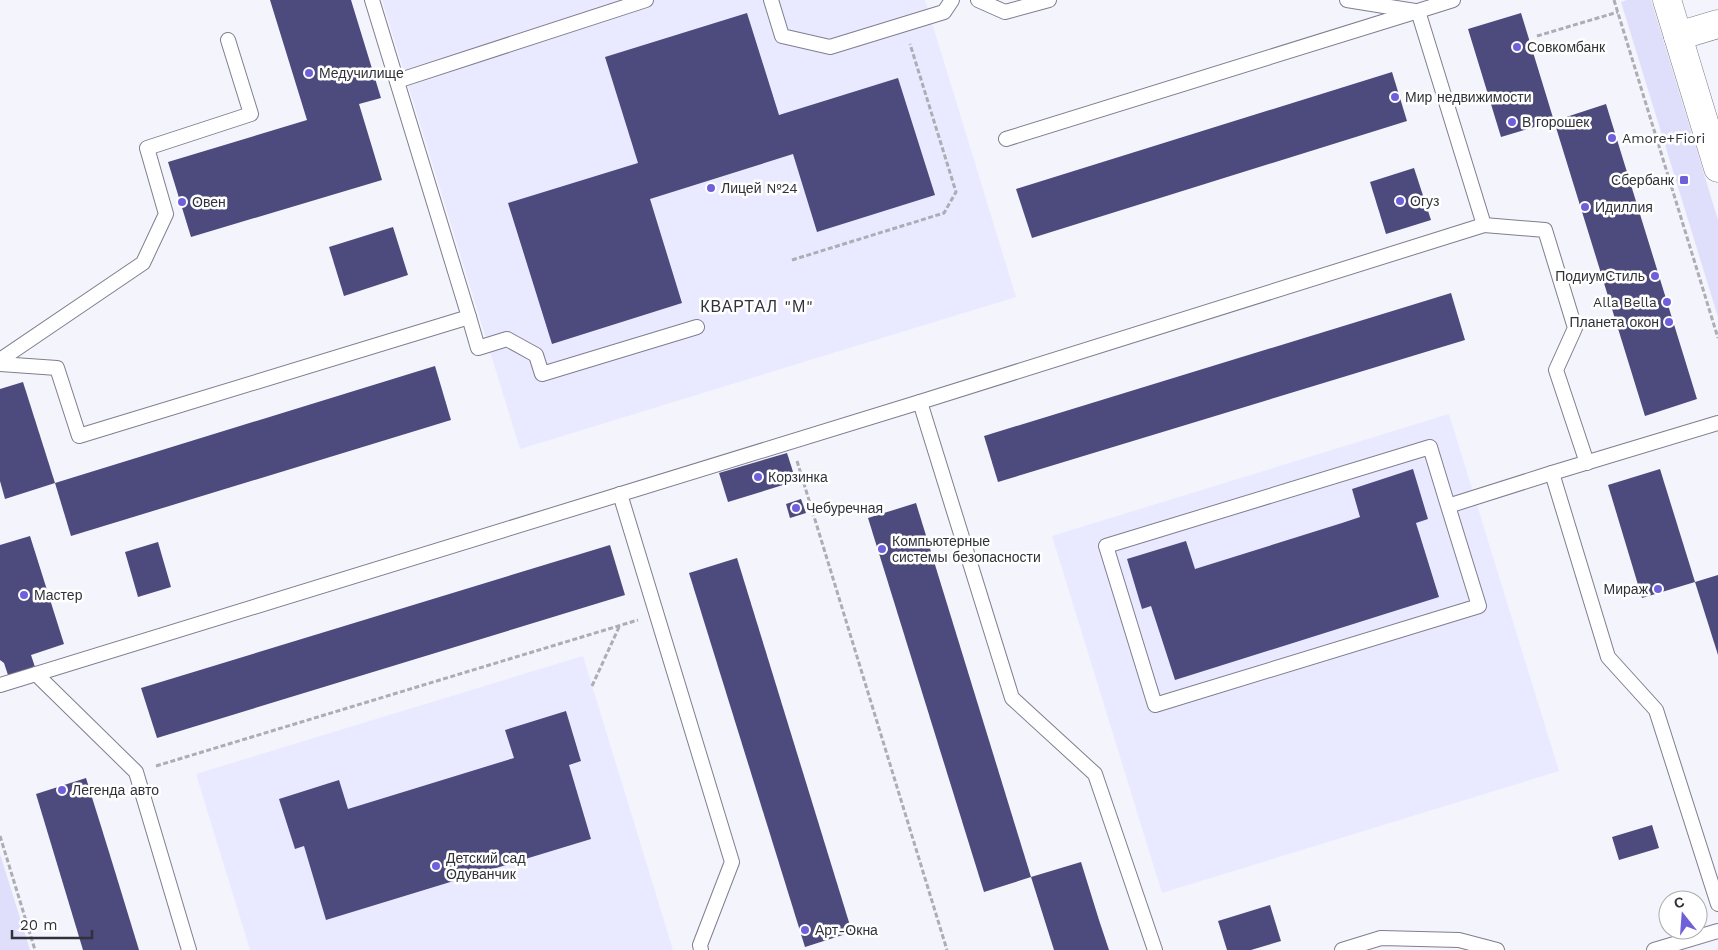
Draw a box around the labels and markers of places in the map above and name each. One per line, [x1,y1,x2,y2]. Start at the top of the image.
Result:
place label: Совкомбанк [1527,39,1606,55]
marker: Совкомбанк [1511,41,1523,53]
place label: Медучилище [319,65,404,81]
marker: Медучилище [303,67,315,79]
place label: Мир недвижимости [1405,89,1532,105]
marker: Мир недвижимости [1389,91,1401,103]
place label: В горошек [1522,114,1590,130]
marker: В горошек [1506,116,1518,128]
place label: Amore+Fiori [1622,130,1705,146]
marker: Amore+Fiori [1606,132,1618,144]
place label: Сбербанк [1611,172,1675,188]
marker: Сбербанк [1678,174,1690,186]
place label: Лицей №24 [721,180,798,196]
marker: Лицей №24 [705,182,717,194]
place label: Огуз [1410,193,1439,209]
place label: Овен [192,194,226,210]
marker: Огуз [1394,195,1406,207]
marker: Овен [176,196,188,208]
place label: Идиллия [1595,199,1653,215]
marker: Идиллия [1579,201,1591,213]
place label: ПодиумСтиль [1555,268,1645,284]
marker: ПодиумСтиль [1649,270,1661,282]
place label: Alla Bella [1593,294,1657,310]
marker: Alla Bella [1661,296,1673,308]
place label: Планета окон [1570,314,1659,330]
marker: Планета окон [1663,316,1675,328]
place label: Корзинка [768,469,828,485]
marker: Корзинка [752,471,764,483]
place label: Чебуречная [806,500,883,516]
marker: Чебуречная [790,502,802,514]
place label: Компьютерные системы безопасности [892,533,1041,565]
marker: Компьютерные системы безопасности [876,543,888,555]
place label: Мираж [1604,581,1649,597]
marker: Мираж [1652,583,1664,595]
place label: Мастер [34,587,83,603]
marker: Мастер [18,589,30,601]
place label: Легенда авто [72,782,159,798]
marker: Легенда авто [56,784,68,796]
place label: Детский сад Одуванчик [446,850,526,882]
marker: Детский сад Одуванчик [430,860,442,872]
place label: Арт-Окна [815,922,878,938]
marker: Арт-Окна [799,924,811,936]

